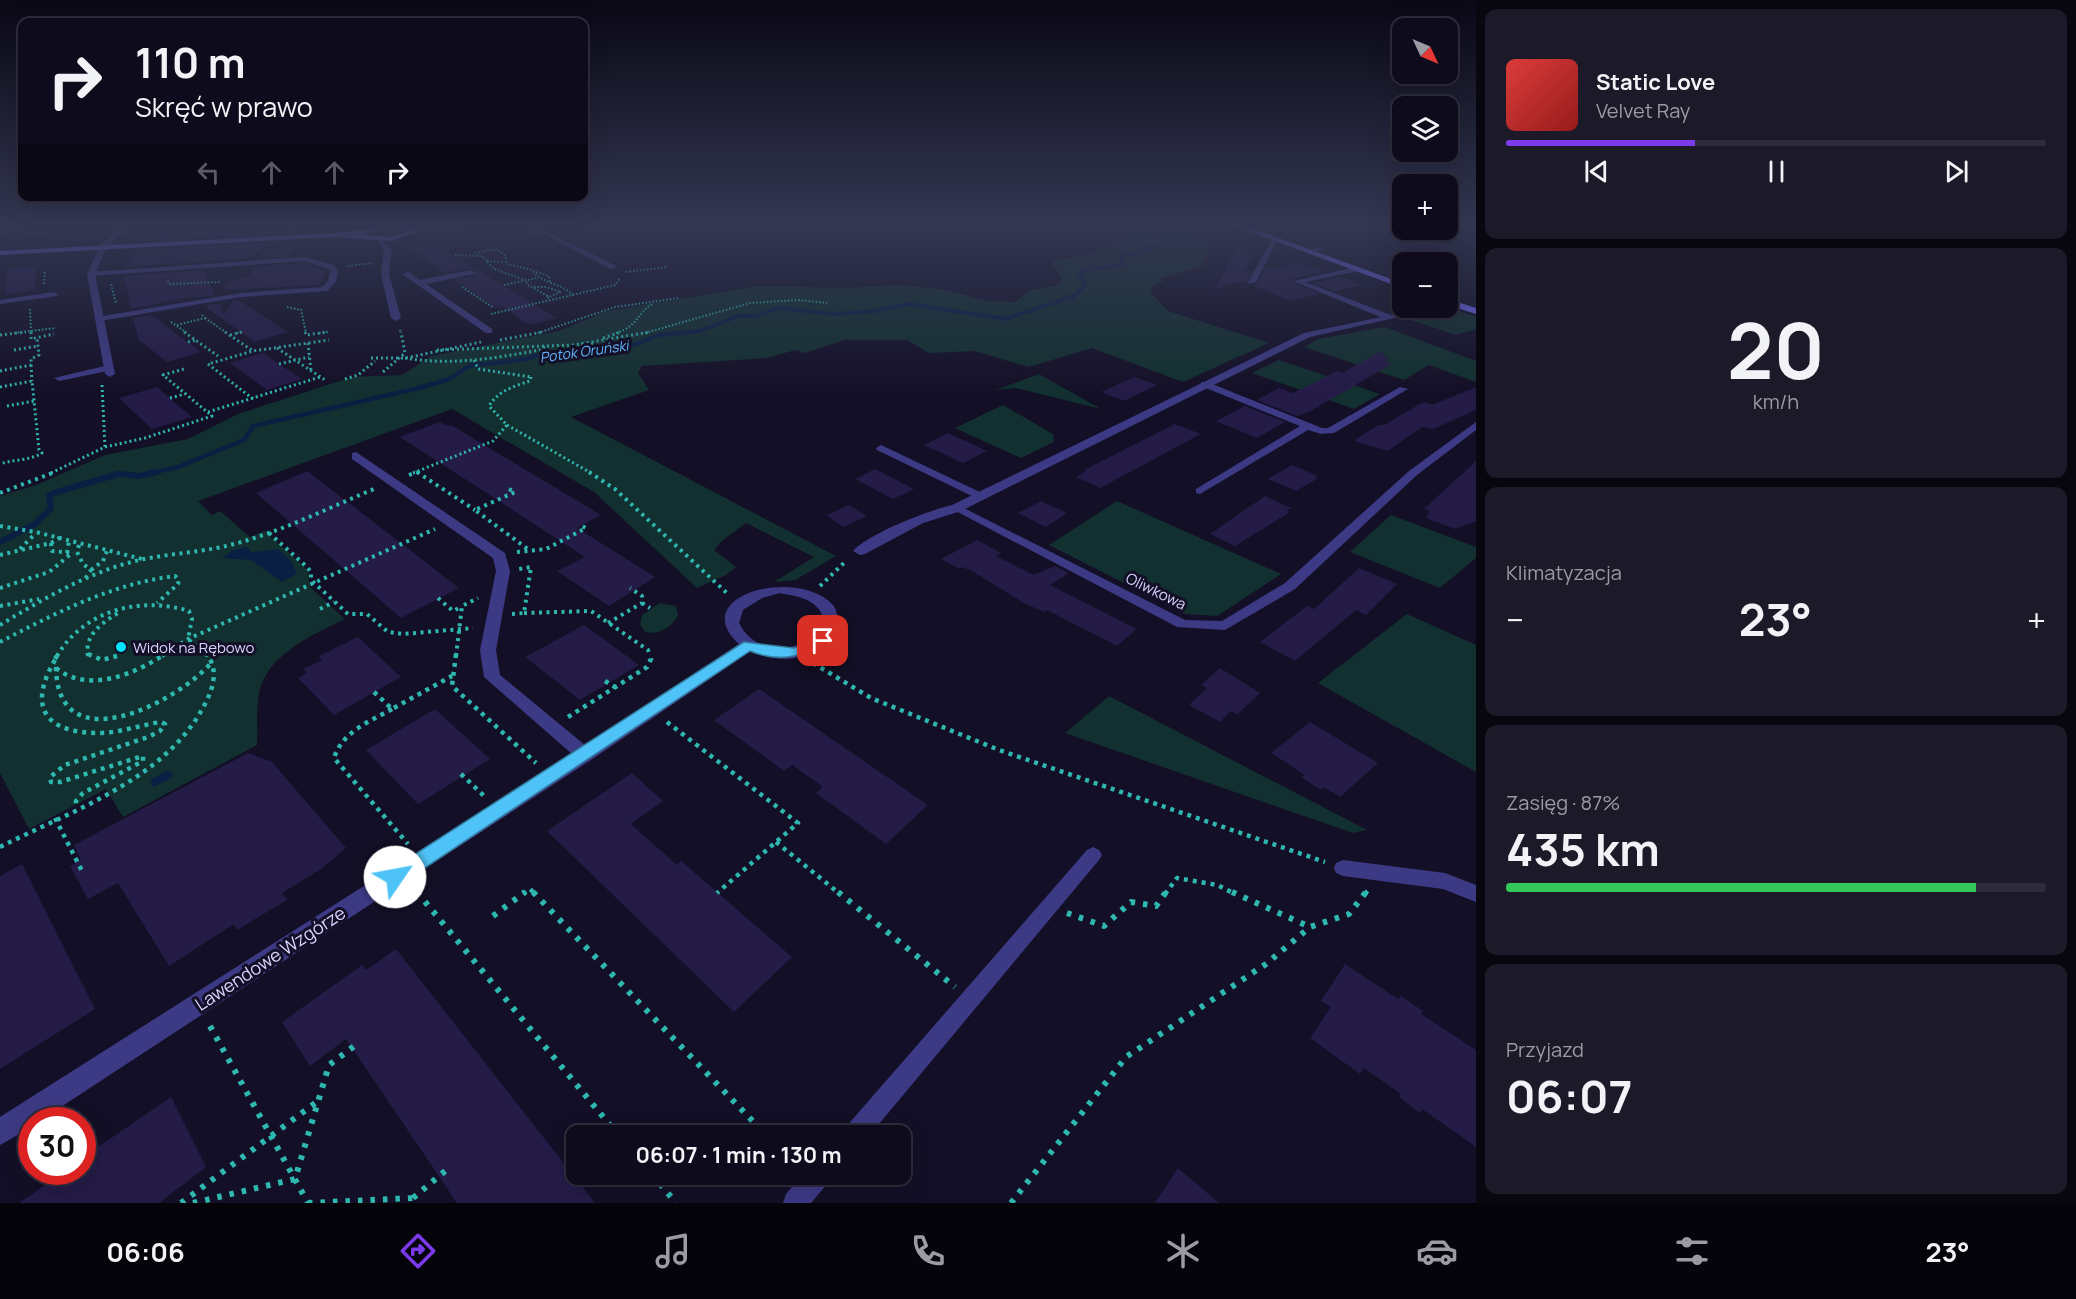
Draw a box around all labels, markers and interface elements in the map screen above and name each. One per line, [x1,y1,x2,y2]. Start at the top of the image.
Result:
north arrow [1392,18,1458,84]
map controls [1392,18,1458,318]
text: 110 m [135,33,246,91]
icon: right [36,42,114,120]
text: Static Love [1596,67,1715,97]
text: Skręć w prawo [135,88,313,125]
button: layers [1392,96,1458,162]
text: Velvet Ray [1596,97,1690,124]
icon: previous [1580,155,1613,188]
icon: pause [1760,155,1793,188]
icon: next [1940,155,1973,188]
icon: left [192,156,225,189]
icon: ahead [255,156,288,189]
icon: ahead [318,156,351,189]
icon: right [381,156,414,189]
button: + [1392,174,1458,240]
button: − [1392,252,1458,318]
text: 20 [1727,296,1825,402]
water label: Potok Oruński [538,335,631,367]
text: km/h [1753,388,1799,415]
text: Klimatyzacja [1506,559,1622,586]
street label: Oliwkowa [1122,567,1190,615]
text: 23° [1739,588,1812,650]
text: − [1506,597,1524,642]
text: + [2027,597,2046,642]
pin [797,615,848,666]
icon: arrive [806,624,839,657]
place label: Widok na Rębowo [133,637,255,658]
marker: Widok na Rębowo [114,640,128,654]
text: Zasięg · 87% [1506,789,1620,816]
text: 435 km [1506,818,1660,880]
position arrow [363,845,427,909]
street label: Lawendowe Wzgórze [190,900,350,1016]
text: Przyjazd [1506,1036,1584,1063]
text: 06:07 [1506,1065,1633,1127]
speed limit sign: 30 [18,1107,96,1185]
text: 06:07 · 1 min · 130 m [635,1140,842,1170]
icon: directions [397,1230,439,1272]
icon: music [652,1230,694,1272]
icon: phone [907,1230,949,1272]
icon: climate [1162,1230,1204,1272]
icon: car [1416,1230,1458,1272]
icon: filters [1671,1230,1713,1272]
text: 06:06 [106,1233,185,1270]
text: 23° [1926,1233,1970,1270]

